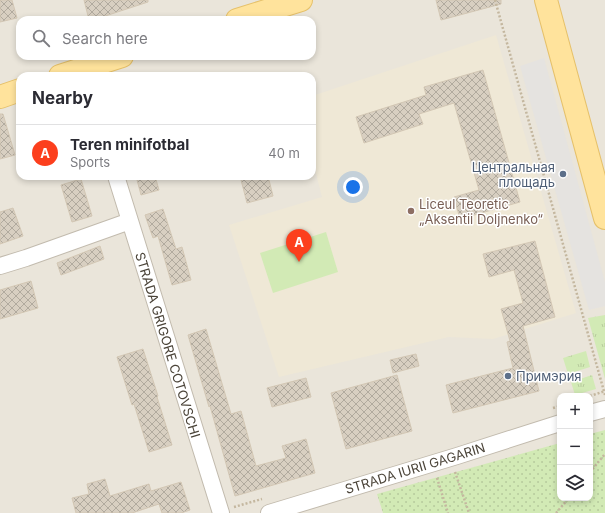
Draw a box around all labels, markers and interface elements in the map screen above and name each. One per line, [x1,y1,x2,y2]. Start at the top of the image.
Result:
search box [16,16,316,60]
icon: search [30,27,52,49]
text: Search here [62,29,148,48]
text: Nearby [32,88,93,108]
text: Teren minifotbal [70,135,189,154]
text: A [40,145,50,161]
text: 40 m [268,145,300,161]
text: Sports [70,154,110,170]
place label: Центральная площадь [472,159,555,190]
marker: Центральная площадь [558,169,568,179]
your location [343,177,363,197]
place label: Liceul Teoretic „Aksentii Doljnenko“ [419,196,543,227]
marker: Liceul Teoretic „Aksentii Doljnenko“ [406,206,416,216]
pin: A [286,229,312,262]
street label: STRADA GRIGORE COTOVSCHI [132,250,204,440]
place label: Примэрия [516,368,582,384]
marker: Примэрия [503,371,513,381]
map controls [557,393,593,501]
button: + [557,393,593,429]
button: − [557,429,593,465]
street label: STRADA IURII GAGARIN [343,439,487,497]
button: layers [557,465,593,501]

